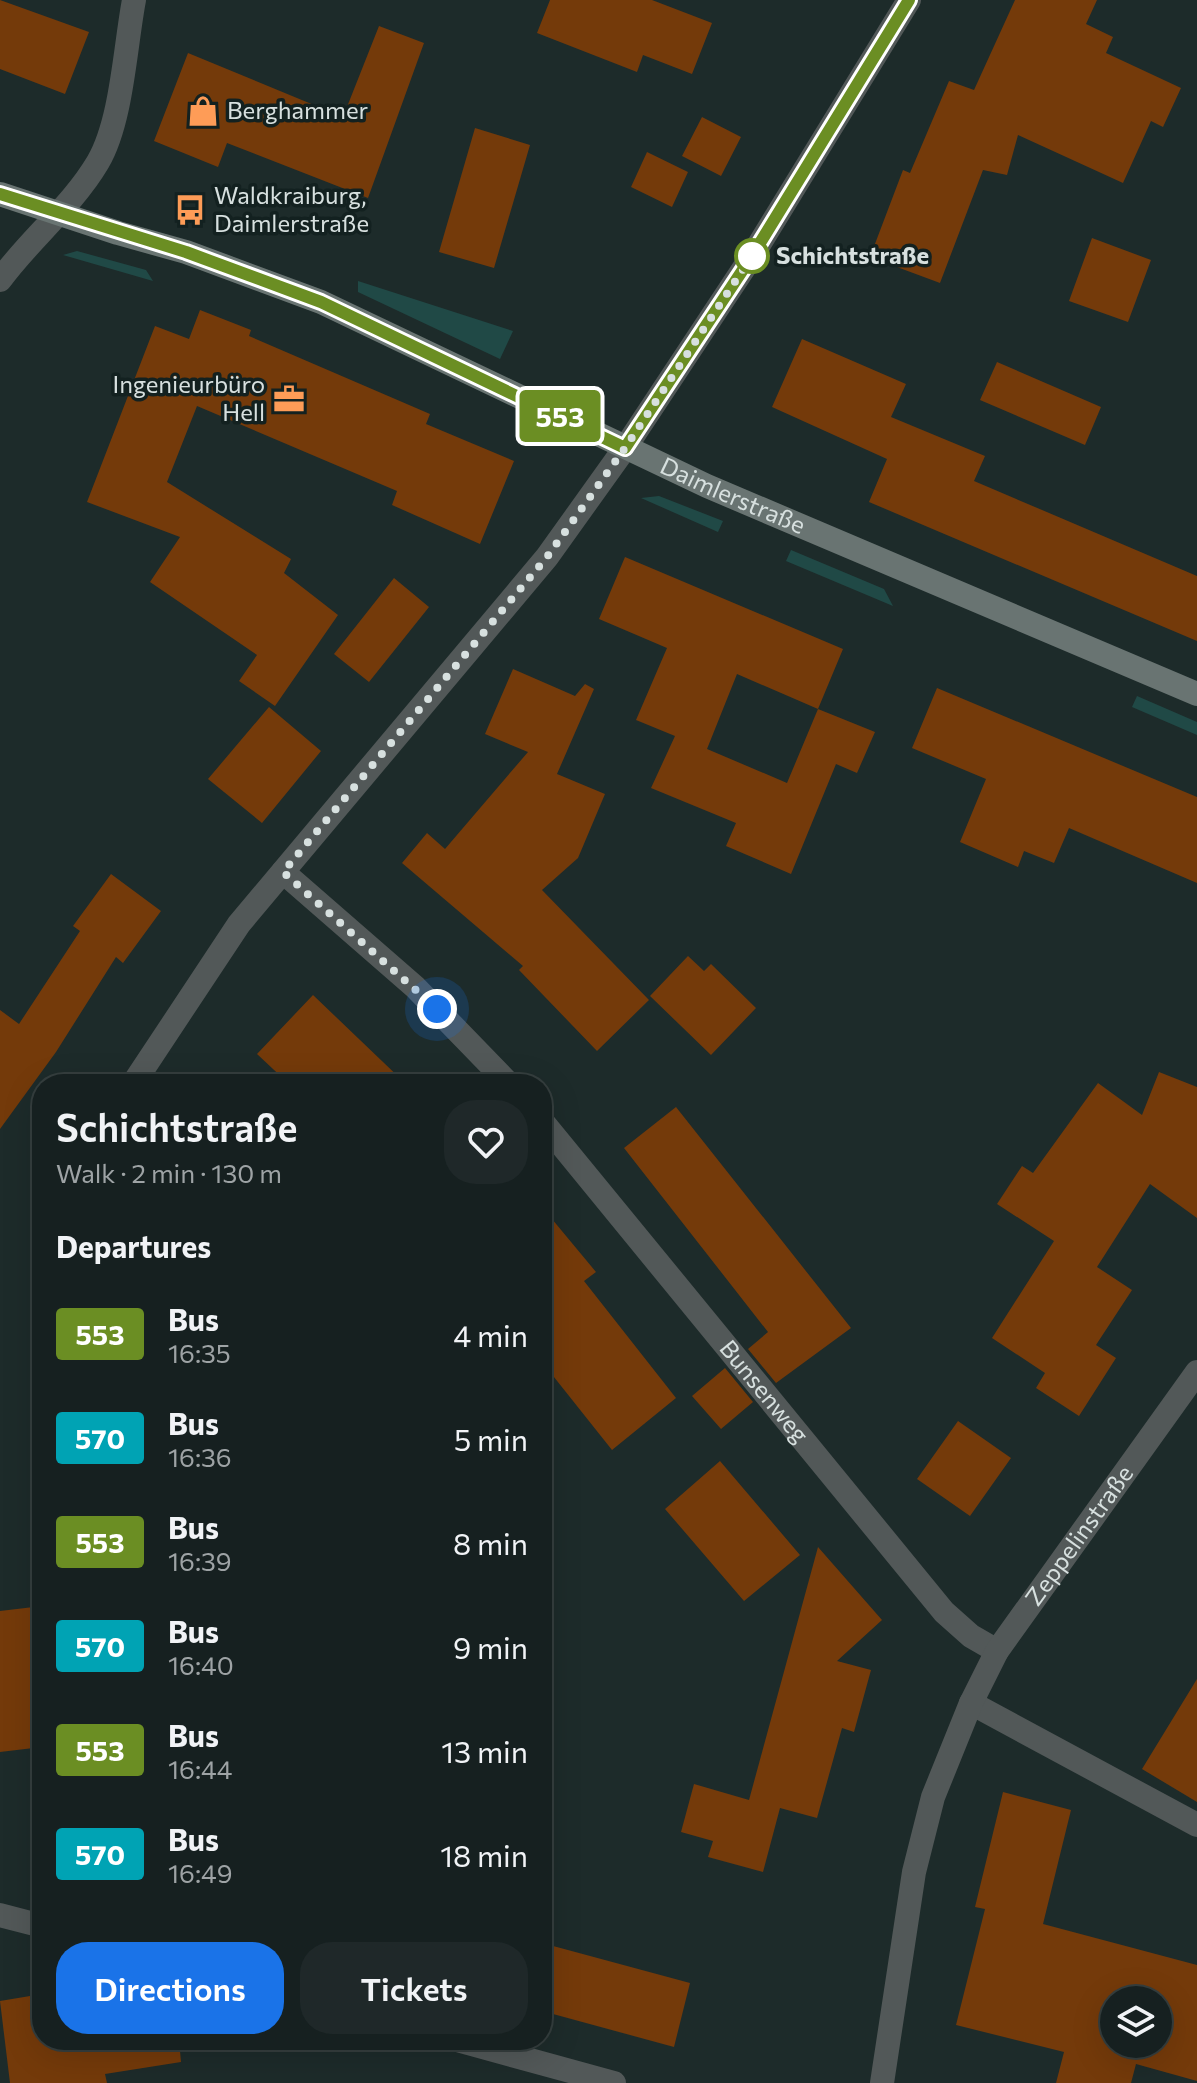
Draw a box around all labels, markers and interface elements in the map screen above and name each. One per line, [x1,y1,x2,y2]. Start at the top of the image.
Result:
shop icon: Berghammer [186,94,220,128]
place label: Berghammer [227,95,369,124]
place label: Waldkraiburg, Daimlerstraße [214,180,369,237]
bus stop icon: Waldkraiburg, Daimlerstraße [173,193,207,227]
marker: Schichtstraße [735,239,769,273]
place label: Schichtstraße [776,240,929,269]
place label: Ingenieurbüro Hell [112,369,265,426]
office icon: Ingenieurbüro Hell [272,382,306,416]
line badge: 553 [514,390,606,442]
text: 553 [536,399,584,433]
street label: Daimlerstraße [656,450,810,539]
your location [417,989,457,1029]
button: heart [444,1100,528,1184]
text: Schichtstraße [56,1103,297,1150]
text: Walk · 2 min · 130 m [56,1157,282,1188]
text: Departures [56,1227,211,1264]
text: Bus [168,1300,219,1337]
text: 4 min [453,1316,528,1353]
text: 553 [76,1317,124,1351]
street label: Bunsenweg [714,1334,815,1448]
text: 16:35 [168,1337,231,1368]
text: Bus [168,1404,219,1441]
text: 5 min [454,1420,528,1457]
text: 570 [75,1421,125,1455]
text: 16:36 [168,1441,232,1472]
street label: Zeppelinstraße [1018,1459,1138,1611]
text: Bus [168,1508,219,1545]
text: 8 min [453,1524,528,1561]
text: 553 [76,1525,124,1559]
text: 16:39 [168,1545,232,1576]
text: Bus [168,1612,219,1649]
text: 9 min [453,1628,528,1665]
text: 570 [75,1629,125,1663]
text: 16:40 [168,1649,234,1680]
text: Bus [168,1716,219,1753]
text: 13 min [441,1732,528,1769]
text: 553 [76,1733,124,1767]
text: 16:44 [168,1753,232,1784]
text: Bus [168,1820,219,1857]
text: 18 min [440,1836,528,1873]
text: 570 [75,1837,125,1871]
text: 16:49 [168,1857,232,1888]
button: Directions [56,1942,284,2034]
button: Tickets [300,1942,528,2034]
map controls [1100,1986,1172,2058]
button: layers [1100,1986,1172,2058]

